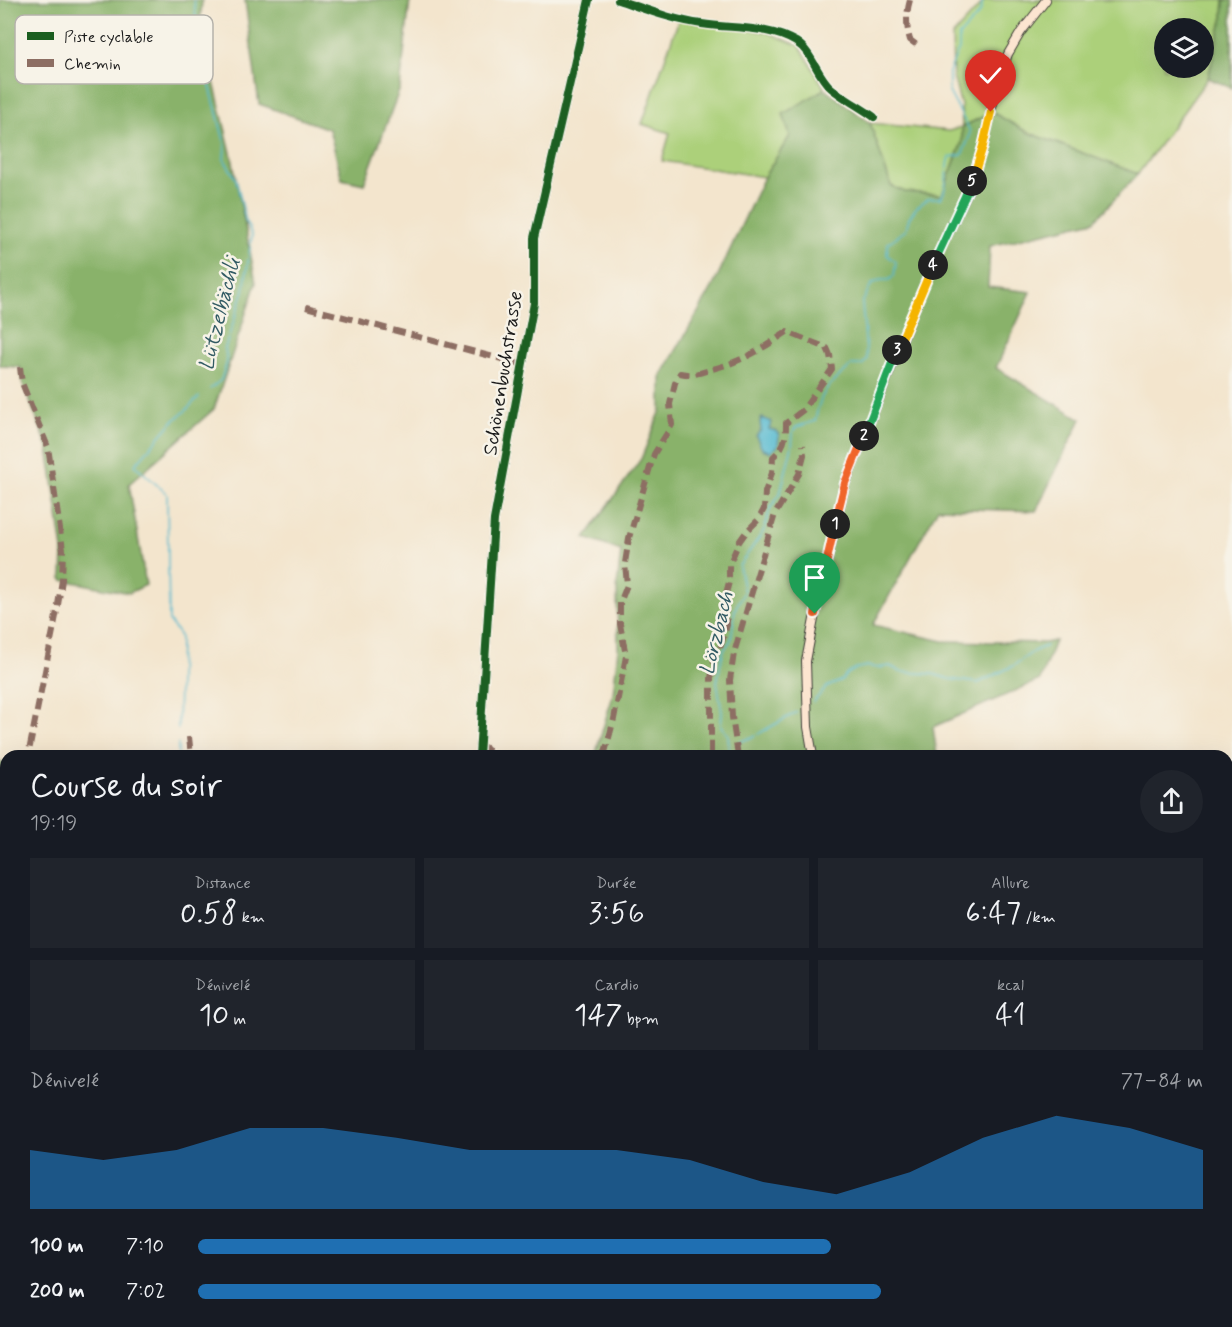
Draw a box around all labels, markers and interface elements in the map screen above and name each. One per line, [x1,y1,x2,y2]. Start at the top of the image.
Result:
legend [15,15,213,84]
map controls [1154,18,1214,78]
button: layers [1154,18,1214,78]
text: Piste cyclable [64,27,153,48]
pin [965,50,1016,112]
text: Chemin [64,54,121,75]
icon: check [974,59,1007,92]
pin: 5 [957,166,987,196]
text: 5 [967,170,977,191]
pin: 4 [918,250,948,280]
water label: Lützelbächli [193,253,248,373]
text: 4 [928,254,938,275]
street label: Schönenbuchstrasse [477,289,530,457]
pin: 3 [882,335,912,365]
text: 3 [893,339,901,360]
pin: 2 [849,421,879,451]
text: 2 [860,425,868,446]
pin: 1 [820,509,850,539]
text: 1 [831,513,839,534]
pin [789,552,840,614]
icon: arrive [798,561,831,594]
water label: Lörzbach [693,588,741,678]
text: Course du soir [30,765,222,809]
button: share [1140,770,1203,833]
text: 19:19 [30,810,77,837]
text: Distance [194,873,251,894]
text: Durée [596,873,637,894]
text: Allure [991,873,1030,894]
text: 0.58 [180,894,237,933]
text: 3:56 [588,894,645,933]
text: 6:47 [965,894,1021,933]
text: km [237,907,265,928]
text: /km [1021,907,1056,928]
text: Dénivelé [195,975,250,996]
text: Cardio [594,975,639,996]
text: kcal [997,975,1024,996]
text: 10 [199,996,229,1035]
text: 147 [574,996,622,1035]
text: 41 [995,996,1026,1035]
text: m [229,1009,246,1030]
text: bpm [622,1009,659,1030]
text: Dénivelé [30,1068,99,1095]
text: 77–84 m [1121,1068,1203,1095]
text: 100 m [30,1233,84,1260]
text: 7:10 [126,1233,164,1260]
text: 200 m [30,1278,85,1305]
text: 7:02 [126,1278,165,1305]

